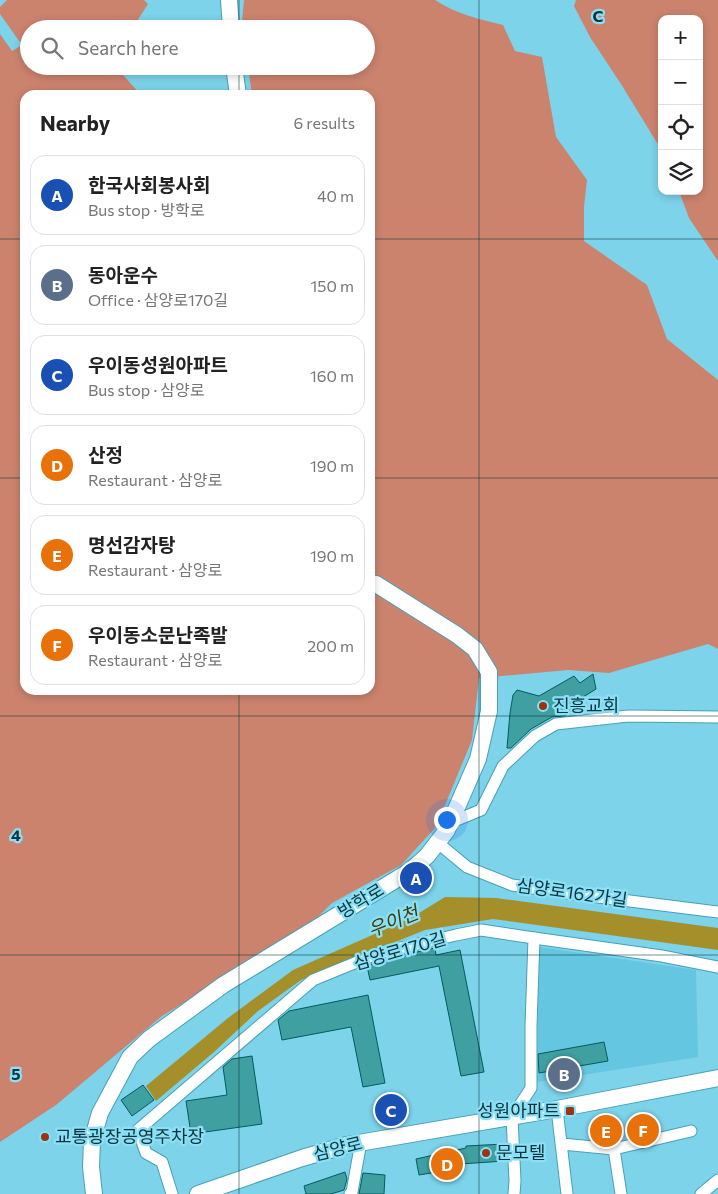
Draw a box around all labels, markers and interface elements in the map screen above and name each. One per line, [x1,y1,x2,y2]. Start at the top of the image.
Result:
text: C [593,6,604,25]
map controls [658,15,703,195]
button: + [658,15,703,60]
search box [20,20,375,75]
icon: search [38,34,66,62]
text: Search here [78,36,178,59]
button: − [658,60,703,105]
button: locate [658,105,703,150]
text: Nearby [40,110,110,135]
text: 6 results [294,113,355,132]
button: layers [658,150,703,195]
text: 한국사회봉사회 [88,173,210,196]
text: A [51,186,63,205]
text: 40 m [317,186,354,205]
text: Bus stop · 방학로 [88,200,204,219]
text: 동아운수 [88,263,158,286]
text: B [52,276,62,295]
text: 150 m [311,276,354,295]
text: Office · 삼양로170길 [88,290,228,309]
text: 우이동성원아파트 [88,353,228,376]
text: C [52,366,62,385]
text: 160 m [310,366,354,385]
text: Bus stop · 삼양로 [88,380,204,399]
text: 산정 [88,443,123,466]
text: D [51,456,63,475]
text: 190 m [310,456,354,475]
text: Restaurant · 삼양로 [88,470,222,489]
text: 명선감자탕 [88,533,175,556]
text: E [52,546,62,565]
text: 190 m [310,546,354,565]
text: Restaurant · 삼양로 [88,560,222,579]
text: 우이동소문난족발 [88,623,228,646]
text: F [52,636,62,655]
text: 200 m [307,636,354,655]
text: Restaurant · 삼양로 [88,650,222,669]
place label: 진흥교회 [553,694,619,716]
marker: 진흥교회 [537,700,549,712]
your location [434,807,460,833]
text: 4 [11,825,21,844]
pin: A [400,859,432,897]
street label: 삼양로162가길 [515,873,629,911]
street label: 방학로 [334,878,387,922]
water label: 우이천 [364,899,423,941]
street label: 삼양로170길 [351,926,448,974]
pin: B [548,1055,580,1093]
text: 5 [11,1064,21,1083]
pin: C [375,1091,407,1129]
place label: 성원아파트 [477,1099,560,1121]
marker: 성원아파트 [564,1105,576,1117]
pin: F [627,1111,659,1149]
pin: E [590,1112,622,1150]
place label: 교통광장공영주차장 [55,1125,204,1147]
marker: 교통광장공영주차장 [39,1131,51,1143]
street label: 삼양로 [311,1131,365,1165]
place label: 문모텔 [496,1141,546,1163]
pin: D [431,1145,463,1183]
marker: 문모텔 [480,1147,492,1159]

